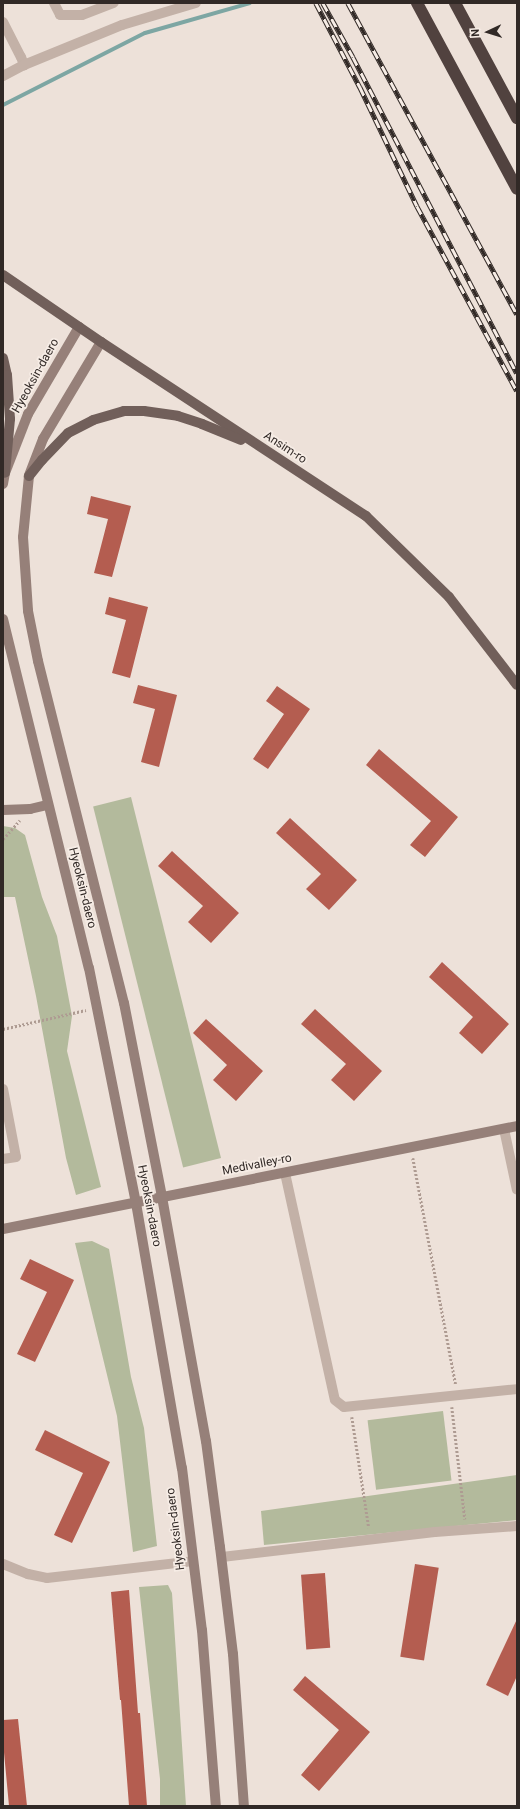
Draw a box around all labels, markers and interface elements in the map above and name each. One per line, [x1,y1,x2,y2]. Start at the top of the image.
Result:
north arrow [468,12,508,52]
text: N [469,29,482,37]
street label: Hyeoksin-daero [10,336,62,416]
street label: Ansim-ro [261,429,309,467]
street label: Hyeoksin-daero [65,846,99,930]
street label: Medivalley-ro [221,1151,293,1179]
street label: Hyeoksin-daero [134,1164,164,1248]
street label: Hyeoksin-daero [164,1487,188,1571]

